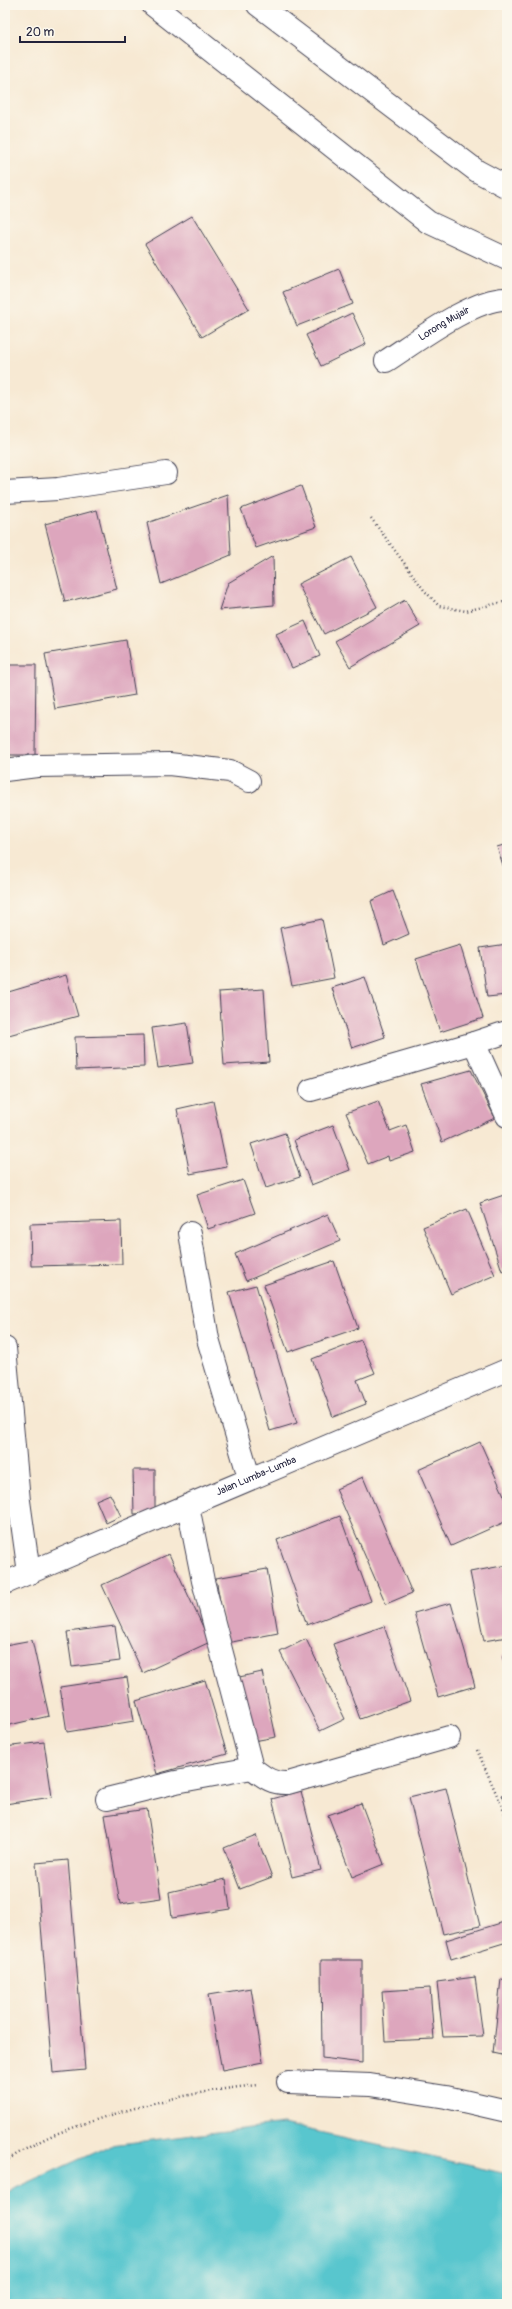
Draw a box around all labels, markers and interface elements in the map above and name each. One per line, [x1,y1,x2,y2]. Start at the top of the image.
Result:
scale bar [20,18,125,44]
text: 20 m [26,25,55,40]
street label: Lorong Mujair [416,304,472,344]
street label: Jalan Lumba-Lumba [214,1453,298,1498]

